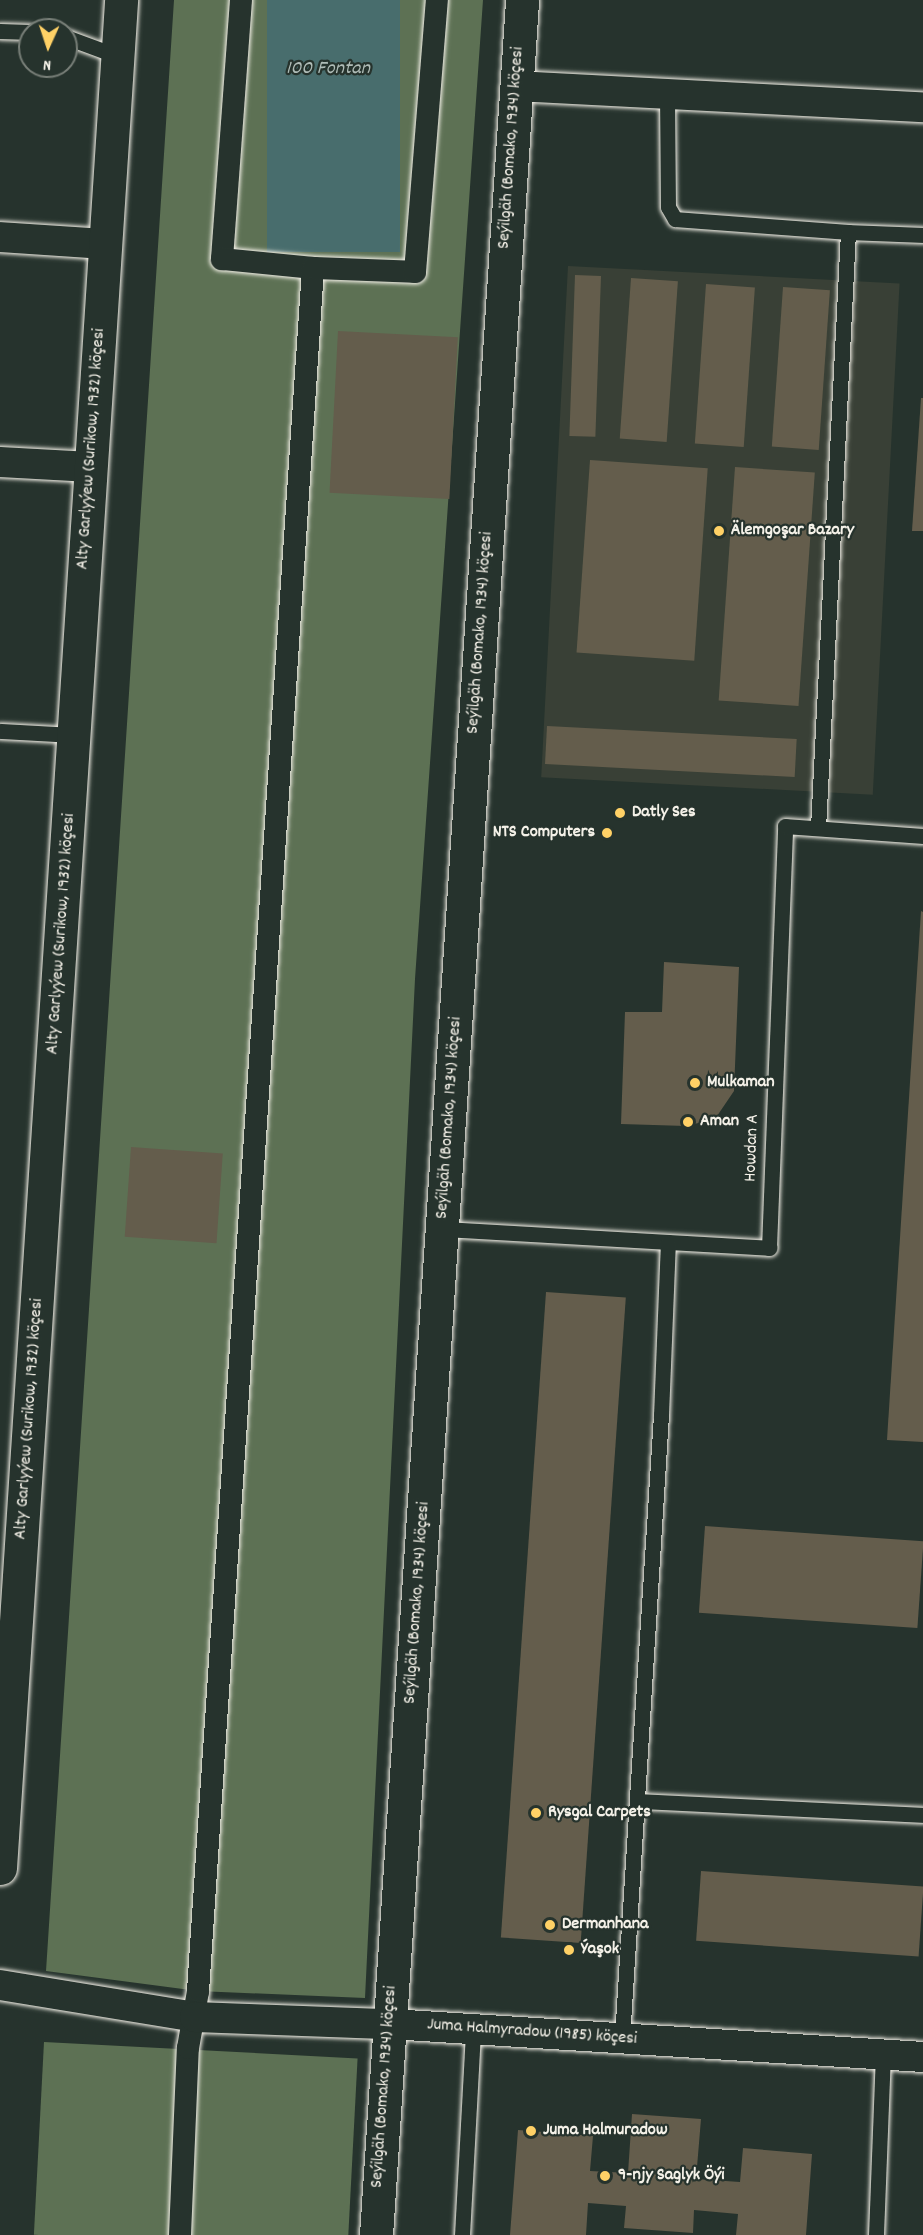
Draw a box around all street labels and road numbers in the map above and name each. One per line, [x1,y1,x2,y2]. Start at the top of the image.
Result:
street label: Seýilgäh (Bomako, 1934) köçesi [494,46,530,250]
street label: Alty Garlyýew (Surikow, 1932) köçesi [73,328,111,570]
street label: Seýilgäh (Bomako, 1934) köçesi [463,531,499,735]
street label: Alty Garlyýew (Surikow, 1932) köçesi [43,813,81,1055]
street label: Seýilgäh (Bomako, 1934) köçesi [432,1016,468,1220]
street label: Howdan A [741,1114,765,1182]
street label: Alty Garlyýew (Surikow, 1932) köçesi [11,1298,49,1540]
street label: Seýilgäh (Bomako, 1934) köçesi [400,1501,436,1705]
street label: Seýilgäh (Bomako, 1934) köçesi [367,1985,403,2189]
street label: Juma Halmyradow (1985) köçesi [426,2015,638,2051]

